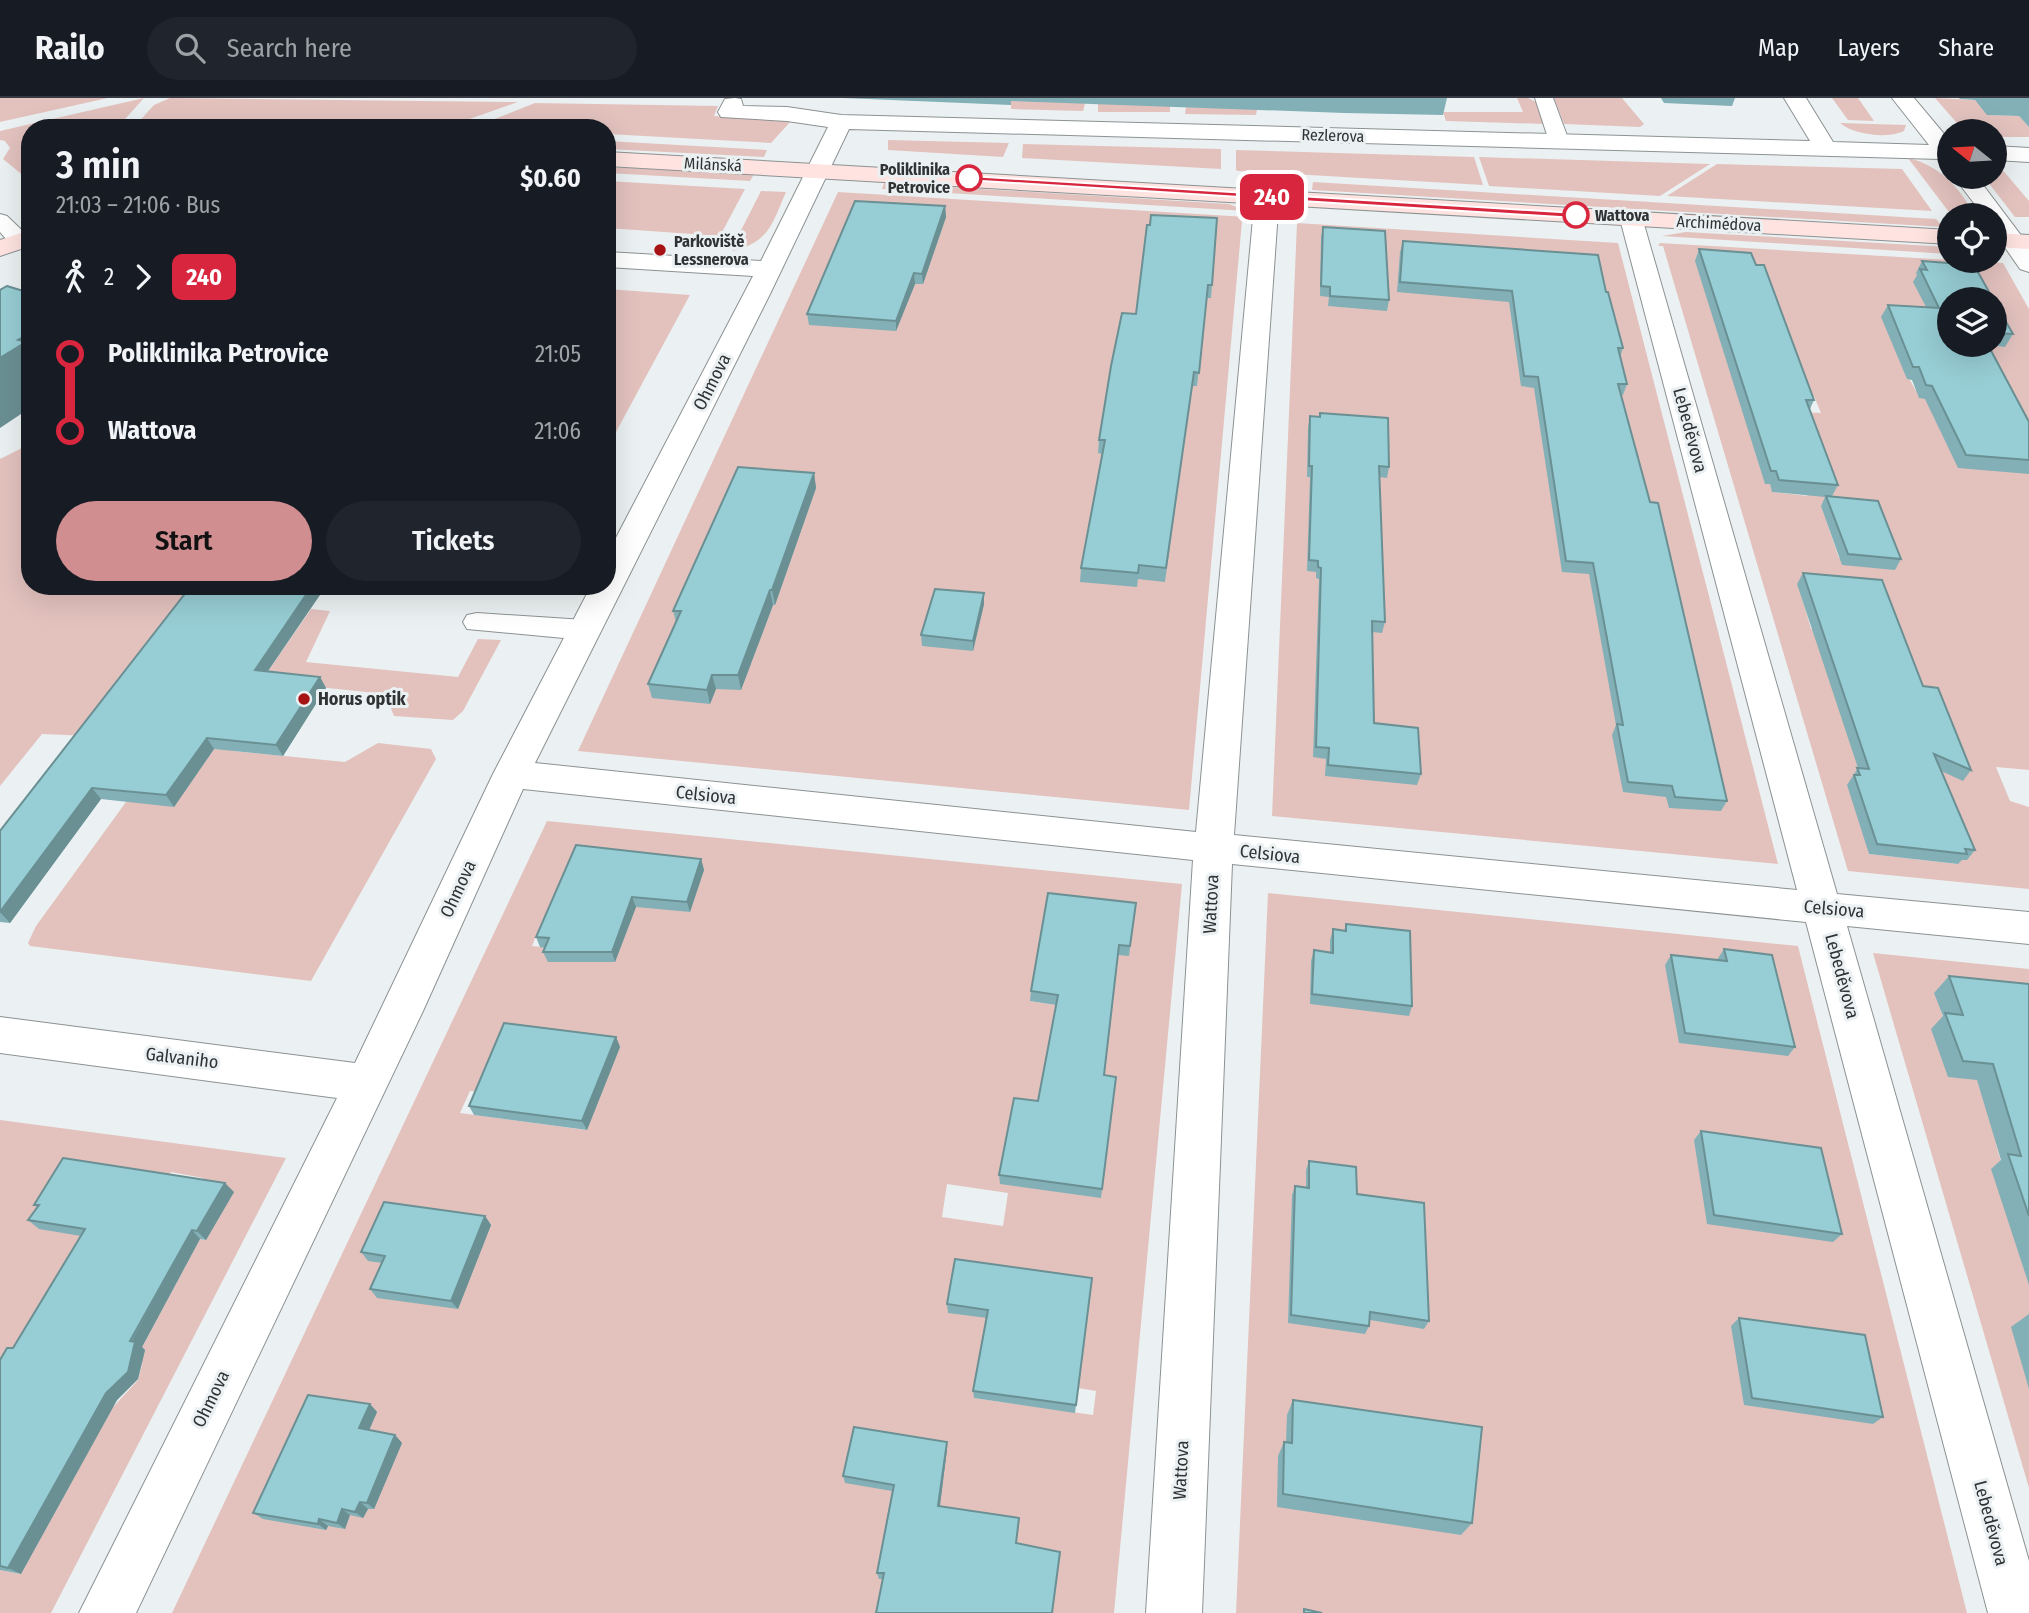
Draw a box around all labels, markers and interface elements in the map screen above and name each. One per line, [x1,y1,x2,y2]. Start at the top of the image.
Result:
search box [147,17,637,80]
text: Railo [35,28,105,68]
icon: search [171,29,209,67]
text: Search here [227,33,352,64]
text: Map [1758,34,1800,62]
text: Layers [1838,34,1900,62]
text: Share [1938,34,1994,62]
north arrow [1937,119,2007,189]
map controls [1937,119,2007,357]
street label: Rezlerova [1301,125,1365,146]
text: 3 min [56,142,141,188]
street label: Milánská [684,154,742,176]
place label: Poliklinika Petrovice [880,160,950,197]
text: $0.60 [520,163,581,194]
marker: Poliklinika Petrovice [956,165,982,191]
line badge: 240 [1232,174,1312,220]
text: 240 [1254,183,1290,211]
text: 21:03 – 21:06 · Bus [56,191,220,219]
marker: Wattova [1563,202,1589,228]
button: locate [1937,203,2007,273]
place label: Wattova [1595,206,1649,225]
street label: Archimédova [1676,212,1762,235]
place label: Parkoviště Lessnerova [674,232,749,269]
marker: Parkoviště Lessnerova [652,242,668,258]
icon: walk [56,258,94,296]
icon: forward [124,258,162,296]
text: 2 [104,263,114,291]
text: 240 [186,263,222,291]
button: layers [1937,287,2007,357]
text: Poliklinika Petrovice [108,338,329,369]
text: 21:05 [535,340,581,368]
street label: Ohmova [688,350,736,414]
street label: Lebeděvova [1668,385,1712,475]
text: Wattova [108,415,196,446]
text: 21:06 [534,417,581,445]
button: Start [56,501,312,581]
button: Tickets [326,501,581,581]
place label: Horus optik [318,688,406,710]
marker: Horus optik [296,691,312,707]
street label: Celsiova [675,781,737,809]
street label: Celsiova [1239,840,1301,868]
street label: Ohmova [435,857,481,921]
street label: Wattova [1198,874,1224,934]
street label: Celsiova [1803,895,1865,923]
street label: Lebeděvova [1820,931,1864,1021]
street label: Galvaniho [144,1043,220,1073]
street label: Ohmova [188,1367,234,1431]
street label: Wattova [1168,1440,1194,1500]
street label: Lebeděvova [1969,1478,2013,1568]

